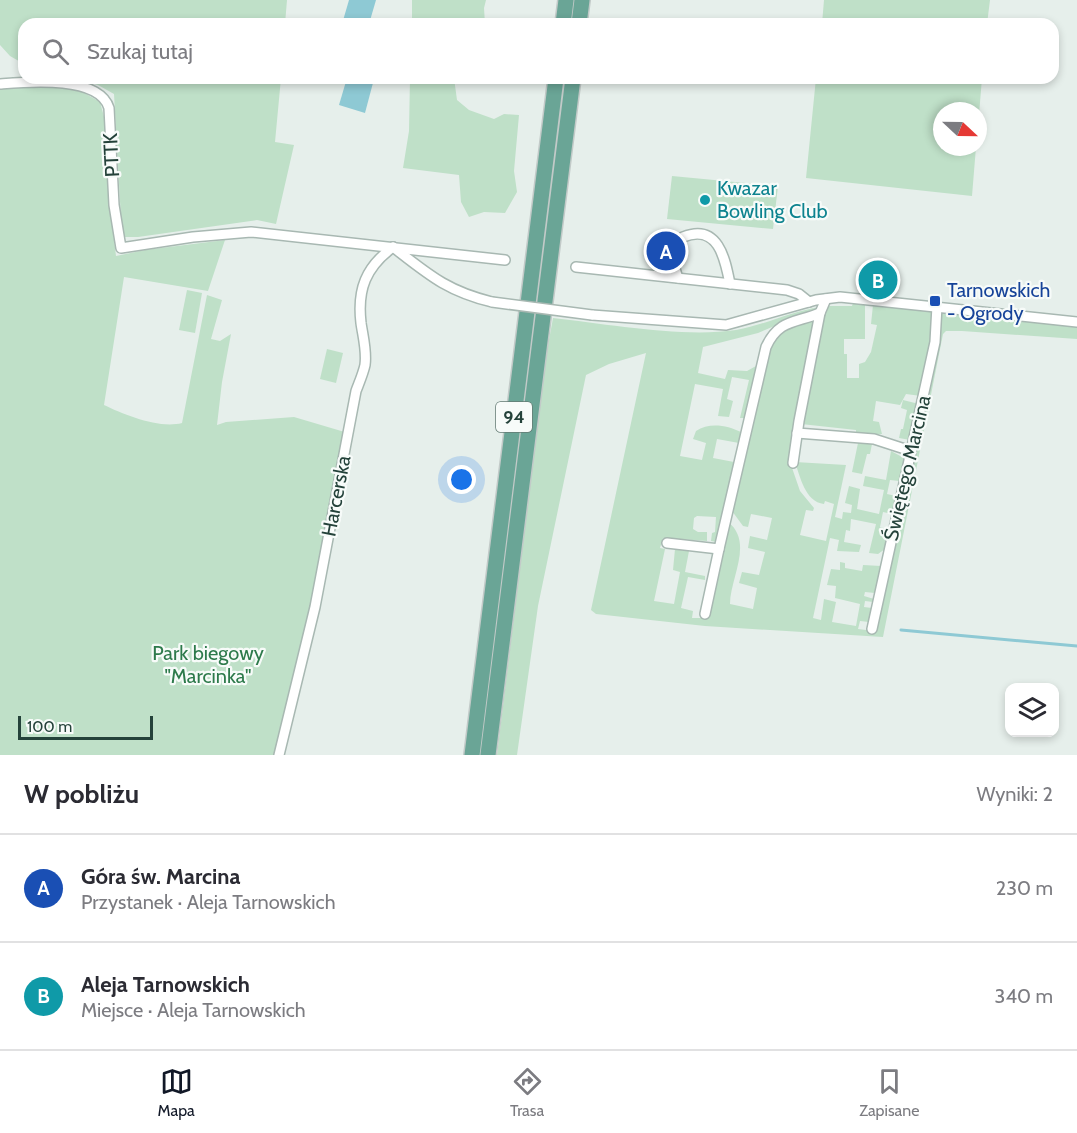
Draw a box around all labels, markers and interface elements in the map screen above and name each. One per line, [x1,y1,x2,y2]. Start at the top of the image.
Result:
search box [18,18,1059,84]
icon: search [39,35,72,68]
text: Szukaj tutaj [87,38,193,65]
north arrow [933,102,987,156]
street label: PTTK [98,132,124,178]
place label: Kwazar Bowling Club [717,176,828,223]
marker: Kwazar Bowling Club [698,193,712,207]
pin: A [646,228,686,274]
pin: B [858,258,898,302]
place label: Tarnowskich - Ogrody [947,278,1050,325]
marker: Tarnowskich - Ogrody [928,294,942,308]
street label: Świętego Marcina [879,392,936,543]
road number: 94 [496,402,532,432]
street label: Harcerska [316,453,356,538]
your location [447,465,476,494]
park label: Park biegowy "Marcinka" [152,641,264,688]
map controls [1005,683,1059,737]
button: layers [1005,683,1059,737]
scale bar [18,713,153,740]
text: 100 m [27,717,72,736]
text: W pobliżu [24,778,139,810]
text: Wyniki: 2 [976,782,1053,806]
text: Góra św. Marcina [81,863,240,890]
text: A [37,876,50,900]
text: 230 m [996,876,1053,900]
text: Przystanek · Aleja Tarnowskich [81,890,336,914]
text: Aleja Tarnowskich [81,971,250,998]
text: B [37,984,50,1008]
text: 340 m [995,984,1053,1008]
text: Miejsce · Aleja Tarnowskich [81,998,306,1022]
tab: Mapa [158,1065,195,1120]
tab: Trasa [510,1065,544,1120]
tab: Zapisane [859,1065,919,1120]

